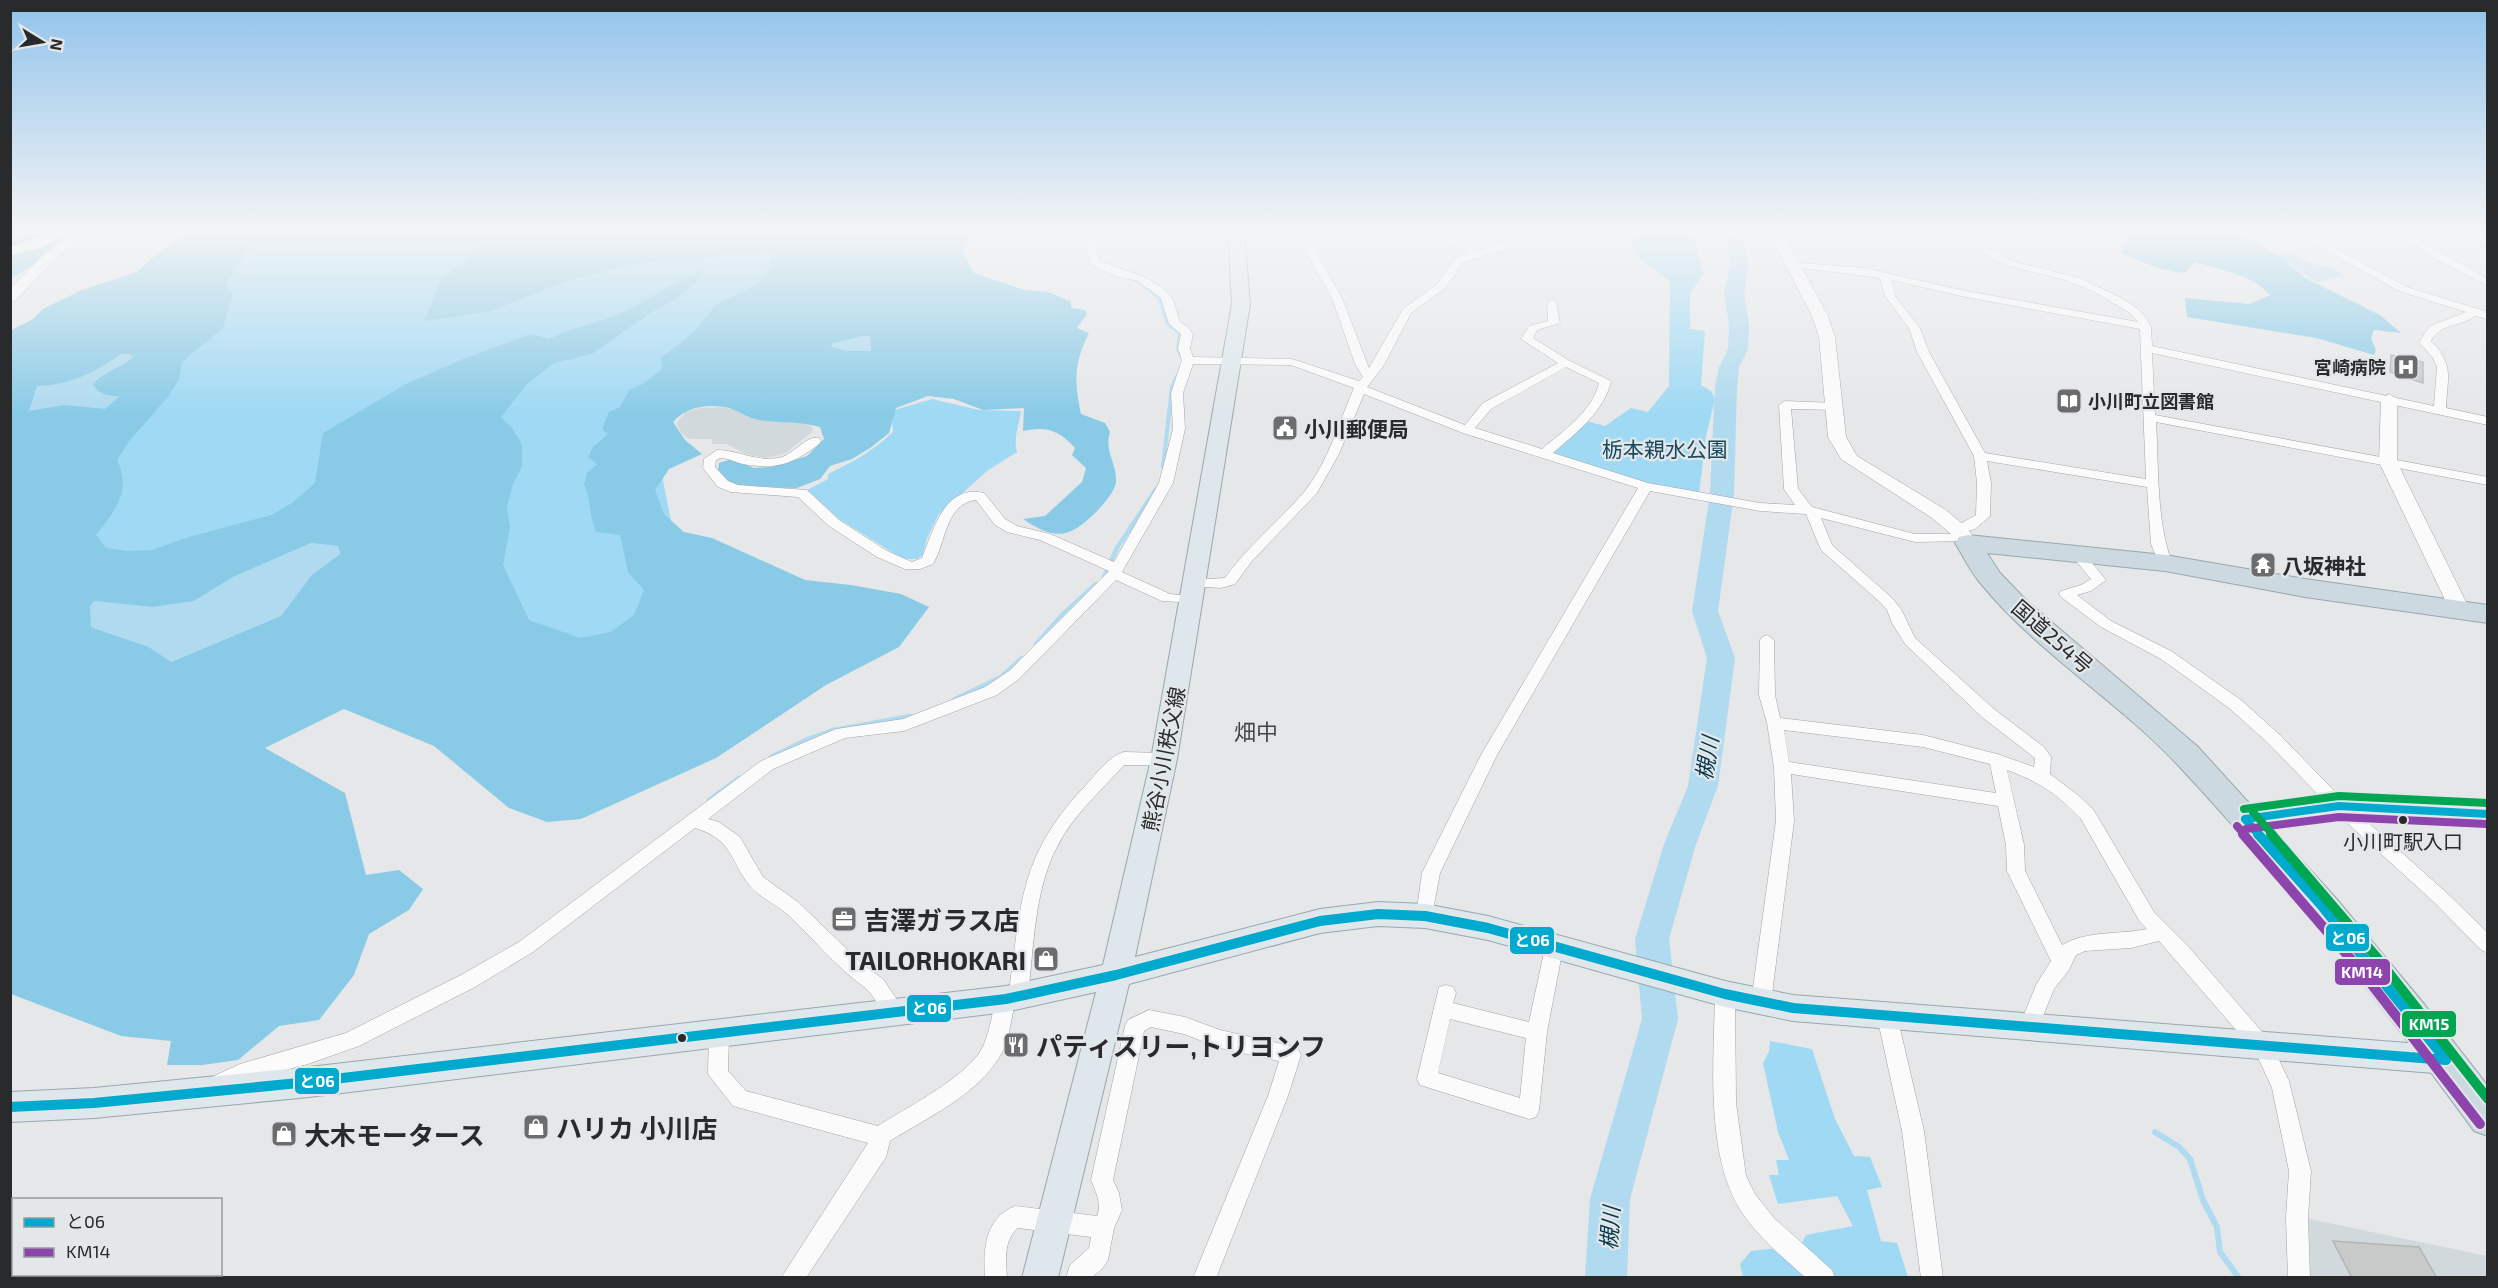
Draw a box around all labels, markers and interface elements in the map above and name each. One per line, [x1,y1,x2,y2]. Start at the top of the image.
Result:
north arrow [12,12,72,72]
text: N [47,37,68,52]
hospital icon: 宮崎病院 [2391,352,2421,382]
place label: 宮崎病院 [2314,356,2386,378]
library icon: 小川町立図書館 [2054,386,2084,416]
place label: 小川町立図書館 [2088,390,2214,412]
public building icon: 小川郵便局 [1270,413,1300,443]
place label: 小川郵便局 [1304,416,1409,441]
park label: 栃本親水公園 [1602,436,1728,461]
temple icon: 八坂神社 [2248,550,2278,580]
place label: 八坂神社 [2282,553,2366,578]
street label: 国道254号 [2007,594,2099,678]
street label: 熊谷小川秩父線 [1137,684,1189,834]
district label: 畑中 [1234,718,1278,744]
water label: 槻川 [1690,732,1723,782]
marker: 小川町駅入口 [2397,814,2409,826]
place label: 小川町駅入口 [2343,829,2463,853]
office icon: 吉澤ガラス店 [829,904,859,934]
place label: 吉澤ガラス店 [864,904,1019,935]
line badge: と06 [2325,923,2370,952]
line badge: と06 [1509,926,1555,955]
text: と06 [2330,928,2366,947]
text: と06 [1514,930,1550,949]
place label: TAILORHOKARI [845,944,1026,975]
shop icon: TAILORHOKARI [1031,944,1061,974]
line badge: KM14 [2334,958,2391,986]
text: KM14 [2341,962,2383,981]
line badge: と06 [906,994,952,1023]
text: と06 [911,998,947,1017]
line badge: KM15 [2401,1010,2457,1038]
text: KM15 [2409,1014,2449,1033]
restaurant icon: パティスリー,トリヨンフ [1001,1030,1031,1060]
place label: パティスリー,トリヨンフ [1036,1030,1326,1061]
unlabelled marker [676,1032,688,1044]
line badge: と06 [294,1067,340,1095]
text: と06 [299,1071,335,1090]
shop icon: ハリカ 小川店 [521,1112,551,1142]
place label: ハリカ 小川店 [556,1112,718,1143]
shop icon: 大木モータース [269,1119,299,1149]
place label: 大木モータース [304,1119,485,1150]
legend [12,1198,222,1276]
water label: 槻川 [1594,1203,1624,1251]
text: と06 [66,1210,105,1232]
text: KM14 [66,1240,111,1262]

